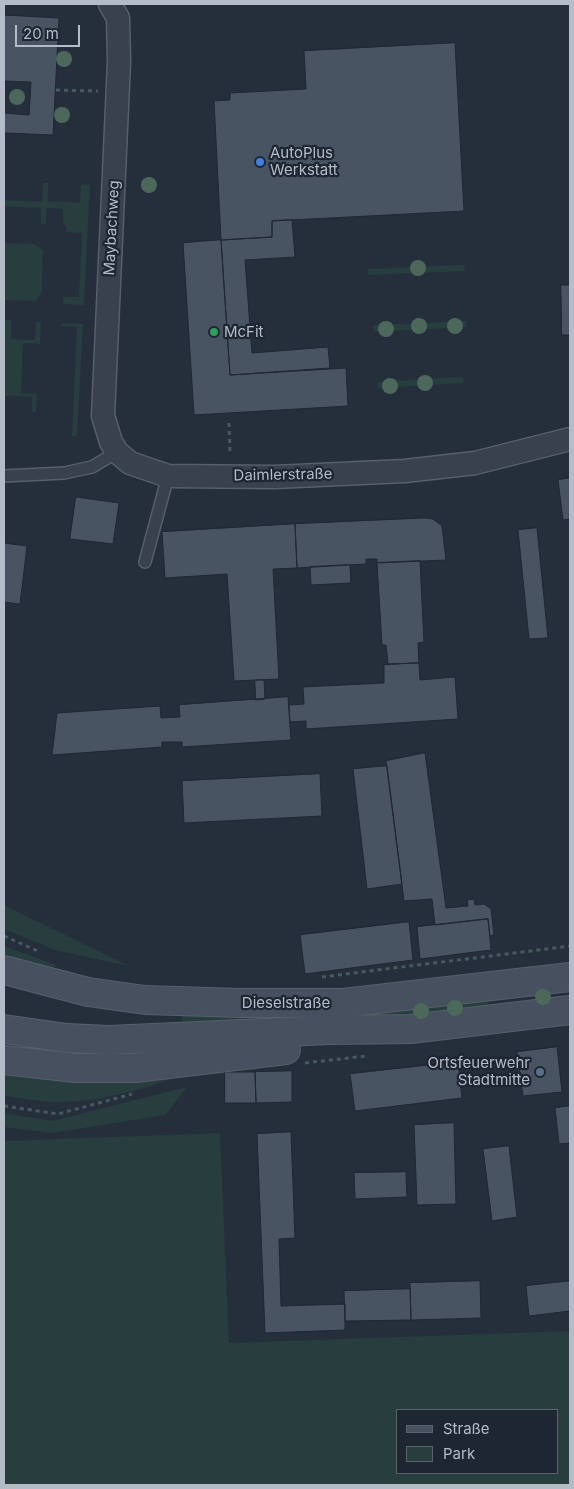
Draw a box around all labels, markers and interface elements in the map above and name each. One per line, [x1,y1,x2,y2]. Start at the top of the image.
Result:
scale bar [18,15,82,47]
text: 20 m [23,24,59,43]
place label: AutoPlus Werkstatt [270,144,338,179]
marker: AutoPlus Werkstatt [254,156,266,168]
street label: Maybachweg [101,180,123,276]
place label: McFit [224,323,264,341]
marker: McFit [208,326,220,338]
street label: Daimlerstraße [233,465,333,485]
street label: Dieselstraße [242,994,330,1012]
place label: Ortsfeuerwehr Stadtmitte [427,1054,530,1089]
marker: Ortsfeuerwehr Stadtmitte [534,1066,546,1078]
legend [396,1409,559,1474]
text: Straße [443,1419,490,1438]
text: Park [443,1444,475,1463]

